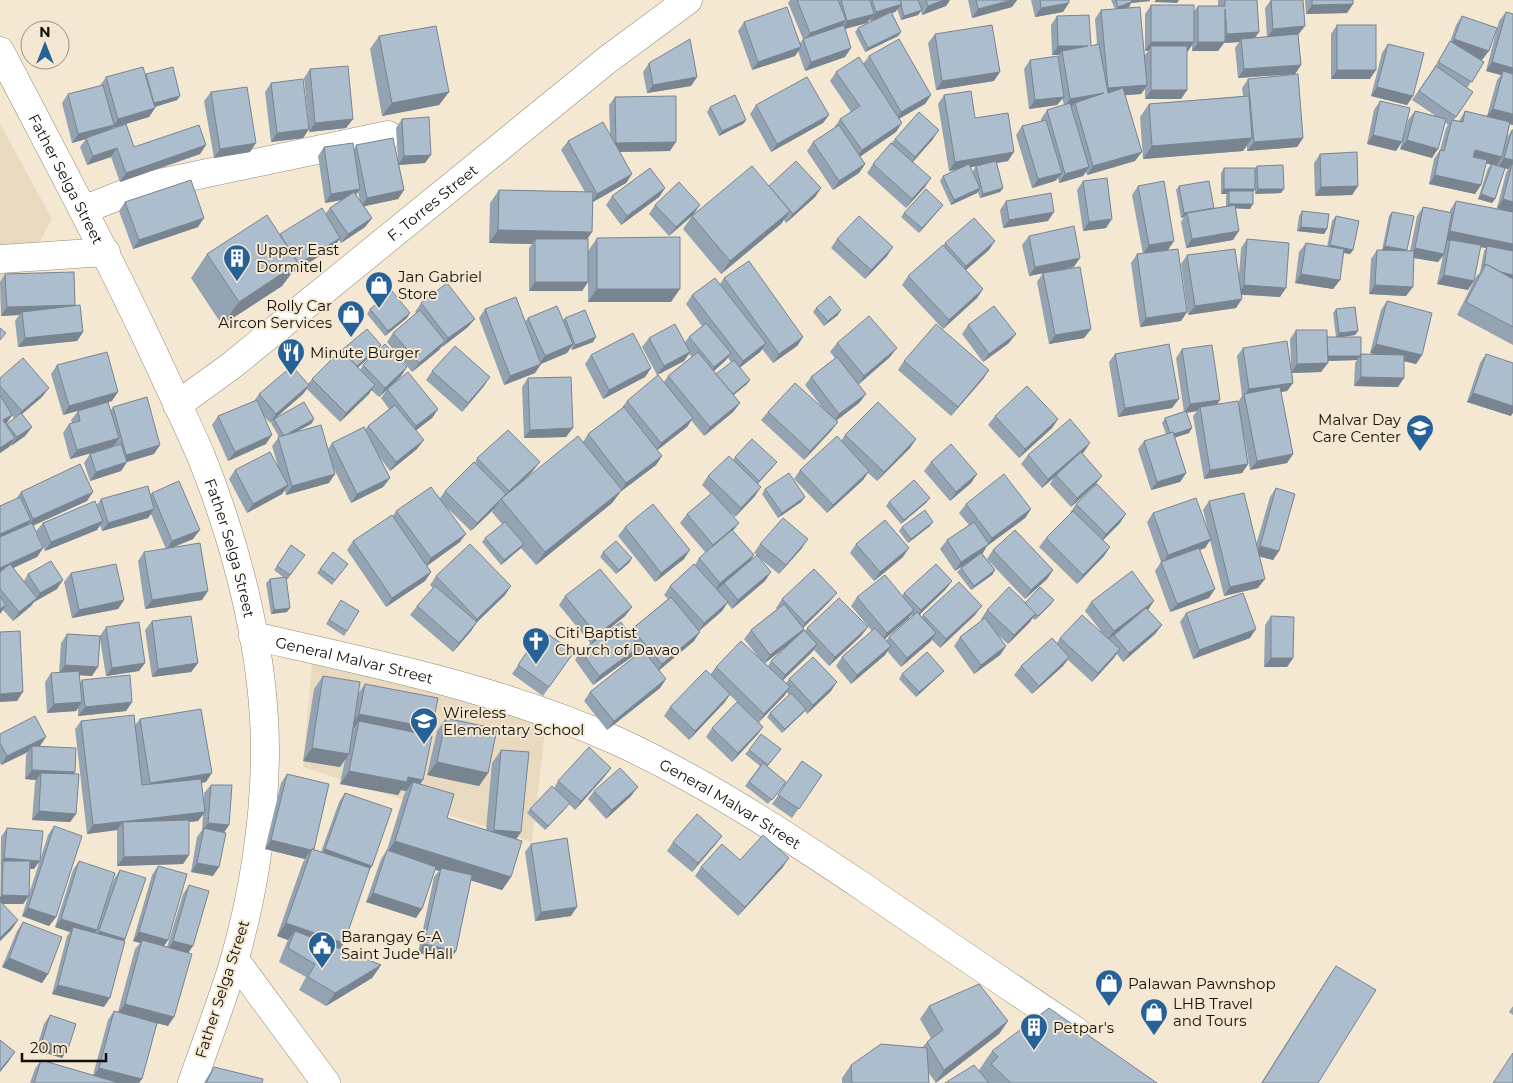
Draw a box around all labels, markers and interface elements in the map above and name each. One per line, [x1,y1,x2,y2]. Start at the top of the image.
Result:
north arrow [20,20,70,70]
text: N [39,23,51,41]
street label: Father Selga Street [25,110,108,247]
street label: F. Torres Street [383,160,481,245]
place label: Upper East Dormitel [256,240,339,276]
building icon: Upper East Dormitel [222,243,252,282]
place label: Jan Gabriel Store [397,267,482,303]
shop icon: Jan Gabriel Store [364,270,394,309]
place label: Rolly Car Aircon Services [218,296,332,332]
shop icon: Rolly Car Aircon Services [336,299,366,338]
restaurant icon: Minute Burger [276,337,306,376]
place label: Minute Burger [310,343,420,362]
place label: Malvar Day Care Center [1312,410,1402,446]
school or university icon: Malvar Day Care Center [1405,413,1435,452]
street label: Father Selga Street [201,476,260,619]
place label: Citi Baptist Church of Davao [555,623,680,659]
church icon: Citi Baptist Church of Davao [521,626,551,665]
street label: General Malvar Street [274,632,435,687]
place label: Wireless Elementary School [443,703,584,739]
school or university icon: Wireless Elementary School [409,706,439,745]
street label: General Malvar Street [656,754,805,853]
street label: Father Selga Street [191,918,253,1060]
place label: Barangay 6-A Saint Jude Hall [341,927,453,963]
public building icon: Barangay 6-A Saint Jude Hall [307,930,337,969]
shop icon: Palawan Pawnshop [1094,968,1124,1007]
place label: Palawan Pawnshop [1128,974,1276,993]
place label: LHB Travel and Tours [1173,994,1253,1030]
shop icon: LHB Travel and Tours [1139,997,1169,1036]
building icon: Petpar's [1019,1012,1049,1051]
place label: Petpar's [1053,1018,1114,1037]
scale bar [22,1030,106,1062]
text: 20 m [30,1038,68,1057]

